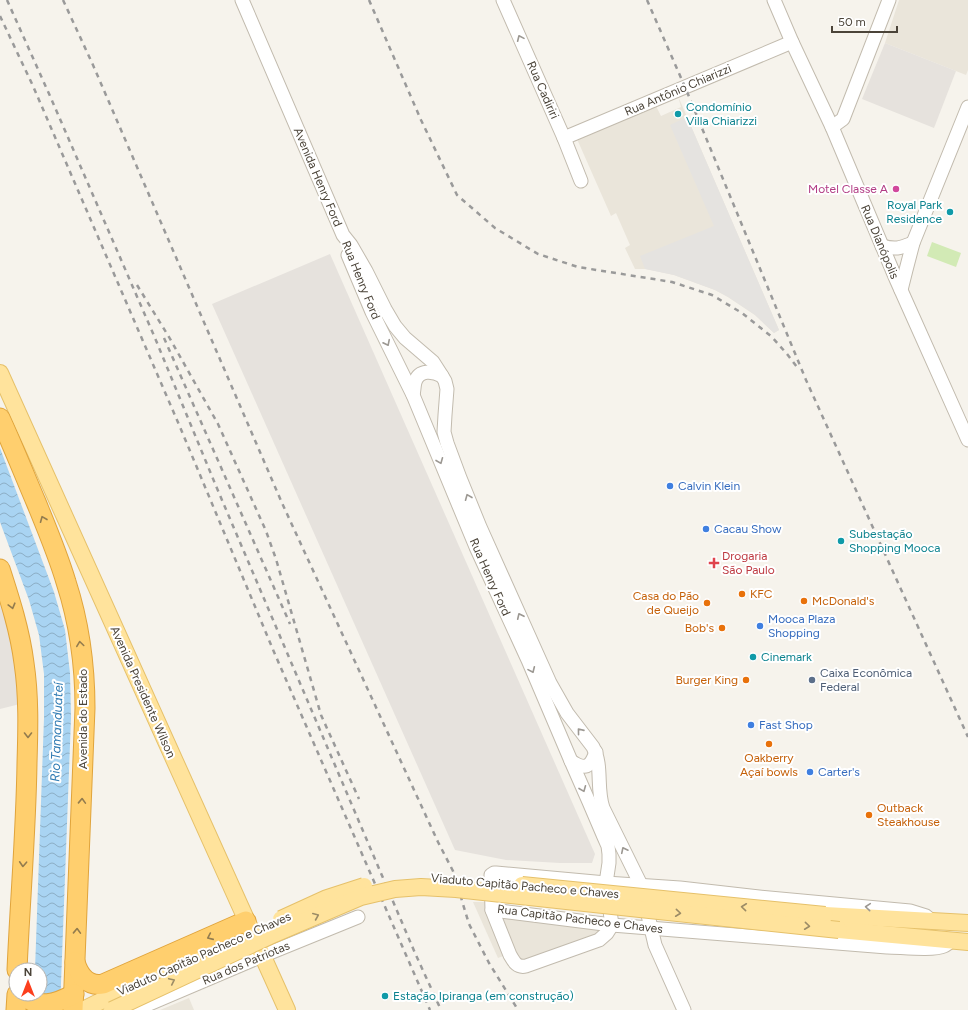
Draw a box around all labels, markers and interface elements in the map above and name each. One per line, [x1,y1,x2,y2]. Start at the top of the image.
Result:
scale bar [832,8,897,34]
text: 50 m [838,15,866,29]
one-way arrow [517,35,525,42]
street label: Rua Cadiriri [524,59,562,121]
street label: Rua Antônio Chiarizzi [622,61,734,119]
place label: Condomínio Villa Chiarizzi [686,100,757,128]
marker: Condomínio Villa Chiarizzi [673,109,683,119]
street label: Avenida Henry Ford [291,125,345,229]
place label: Motel Classe A [808,182,888,196]
marker: Motel Classe A [891,184,901,194]
place label: Royal Park Residence [886,198,942,226]
street label: Rua Dianópolis [858,203,902,282]
marker: Royal Park Residence [945,207,955,217]
street label: Rua Henry Ford [339,239,383,321]
one-way arrow [382,338,390,346]
one-way arrow [436,458,444,465]
place label: Calvin Klein [678,479,740,493]
marker: Calvin Klein [665,481,675,491]
one-way arrow [464,494,472,501]
one-way arrow [39,516,47,523]
place label: Cacau Show [714,522,782,536]
marker: Cacau Show [701,524,711,534]
place label: Subestação Shopping Mooca [849,527,940,555]
street label: Rua Henry Ford [467,536,513,618]
marker: Subestação Shopping Mooca [836,536,846,546]
place label: Drogaria São Paulo [722,549,775,577]
marker: Drogaria São Paulo [709,558,719,568]
place label: KFC [750,587,773,601]
place label: Casa do Pão de Queijo [633,589,699,617]
marker: KFC [737,589,747,599]
place label: McDonald's [812,594,875,608]
marker: McDonald's [799,596,809,606]
marker: Casa do Pão de Queijo [702,598,712,608]
one-way arrow [7,603,15,609]
place label: Mooca Plaza Shopping [768,612,835,640]
one-way arrow [517,613,525,621]
place label: Bob's [685,621,714,635]
marker: Mooca Plaza Shopping [755,621,765,631]
marker: Bob's [717,623,727,633]
street label: Avenida Presidente Wilson [108,624,179,760]
one-way arrow [76,640,85,647]
place label: Cinemark [761,650,812,664]
marker: Cinemark [748,652,758,662]
one-way arrow [527,666,535,673]
place label: Caixa Econômica Federal [820,666,912,694]
street label: Avenida do Estado [76,669,90,769]
place label: Burger King [675,673,738,687]
marker: Burger King [741,675,751,685]
marker: Caixa Econômica Federal [807,675,817,685]
water label: Rio Tamanduateí [47,680,66,782]
place label: Fast Shop [759,718,813,732]
marker: Fast Shop [746,720,756,730]
one-way arrow [578,728,585,735]
one-way arrow [24,732,32,738]
marker: Oakberry Açaí bowls [764,739,774,749]
place label: Oakberry Açaí bowls [740,751,798,779]
place label: Carter's [818,765,860,779]
marker: Carter's [805,767,815,777]
one-way arrow [579,786,587,793]
one-way arrow [77,798,86,804]
place label: Outback Steakhouse [877,801,940,829]
marker: Outback Steakhouse [864,810,874,820]
one-way arrow [621,847,629,854]
one-way arrow [18,861,27,867]
street label: Viaduto Capitão Pacheco e Chaves [430,871,620,901]
street label: Rua Capitão Pacheco e Chaves [496,902,664,936]
one-way arrow [741,902,747,911]
one-way arrow [865,903,871,912]
one-way arrow [675,908,681,917]
street label: Viaduto Capitão Pacheco e Chaves [115,909,293,999]
one-way arrow [312,913,320,921]
one-way arrow [804,922,810,931]
one-way arrow [72,928,81,934]
one-way arrow [207,932,214,940]
street label: Rua dos Patriotas [200,938,292,988]
north arrow [8,962,48,1002]
text: N [24,966,32,979]
one-way arrow [168,978,176,986]
place label: Estação Ipiranga (em construção) [393,989,574,1003]
marker: Estação Ipiranga (em construção) [380,991,390,1001]

